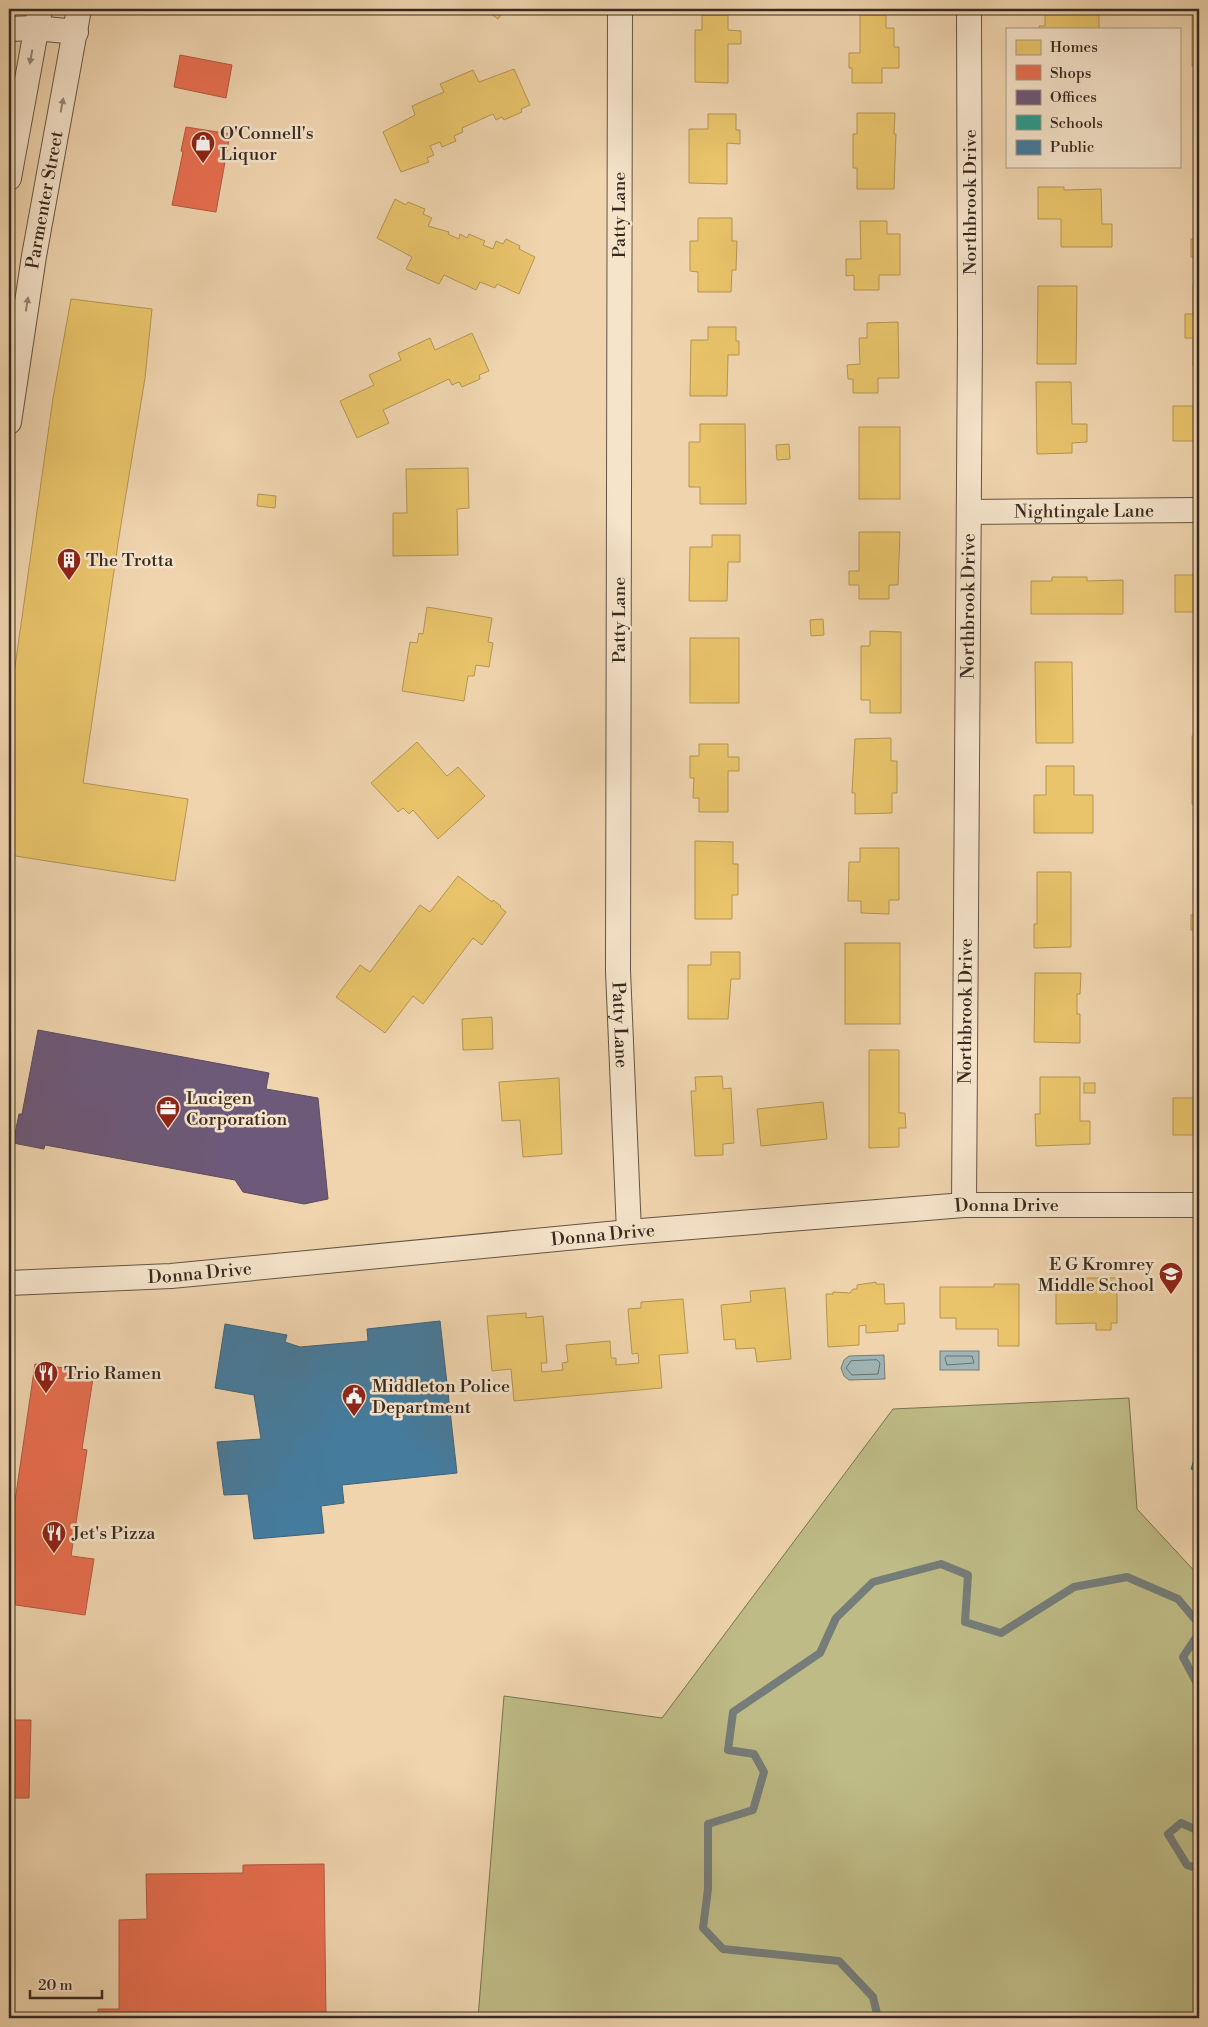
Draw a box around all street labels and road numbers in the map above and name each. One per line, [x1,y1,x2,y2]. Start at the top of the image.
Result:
street label: Parmenter Street [21,128,69,271]
street label: Northbrook Drive [959,129,982,275]
street label: Patty Lane [608,172,631,258]
street label: Nightingale Lane [1014,499,1154,524]
street label: Northbrook Drive [957,533,981,679]
street label: Patty Lane [608,577,631,663]
street label: Northbrook Drive [954,938,978,1084]
street label: Patty Lane [606,981,633,1069]
street label: Donna Drive [954,1194,1059,1218]
street label: Donna Drive [550,1219,656,1251]
street label: Donna Drive [147,1257,253,1289]

